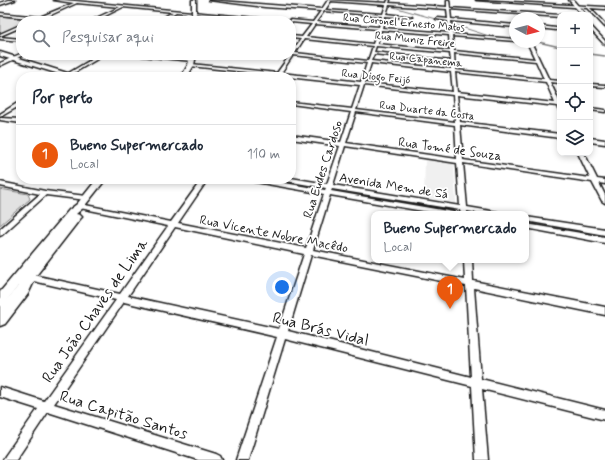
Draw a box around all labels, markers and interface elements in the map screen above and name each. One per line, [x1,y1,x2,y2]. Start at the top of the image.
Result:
street label: Rua Coronel Ernesto Matos [342,11,465,35]
north arrow [509,12,545,48]
map controls [557,12,593,156]
button: + [557,12,593,48]
search box [16,16,296,60]
icon: search [30,27,52,49]
text: Pesquisar aqui [62,28,154,48]
street label: Rua Muniz Freire [374,29,456,51]
button: − [557,48,593,84]
street label: Rua Capanema [389,49,464,71]
street label: Rua Diogo Feijó [341,66,411,90]
button: locate [557,84,593,120]
text: Por perto [32,87,93,109]
street label: Rua Duarte da Costa [379,98,476,124]
street label: Rua Eudes Cardoso [300,118,347,220]
button: layers [557,120,593,156]
street label: Rua Tomé de Souza [397,134,503,165]
text: Bueno Supermercado [70,136,203,156]
text: 1 [42,146,48,163]
text: 110 m [247,146,280,163]
text: Local [70,156,99,173]
street label: Avenida Mem de Sá [338,169,449,203]
popup [371,211,529,263]
street label: Rua Vicente Nobre Macêdo [198,212,350,257]
text: Bueno Supermercado [383,219,517,239]
street label: Rua João Chaves de Lima [37,234,153,387]
text: Local [383,239,412,256]
pin: 1 [437,276,463,309]
your location [272,277,292,297]
street label: Rua Brás Vidal [270,307,371,352]
street label: Rua Capitão Santos [57,386,190,445]

